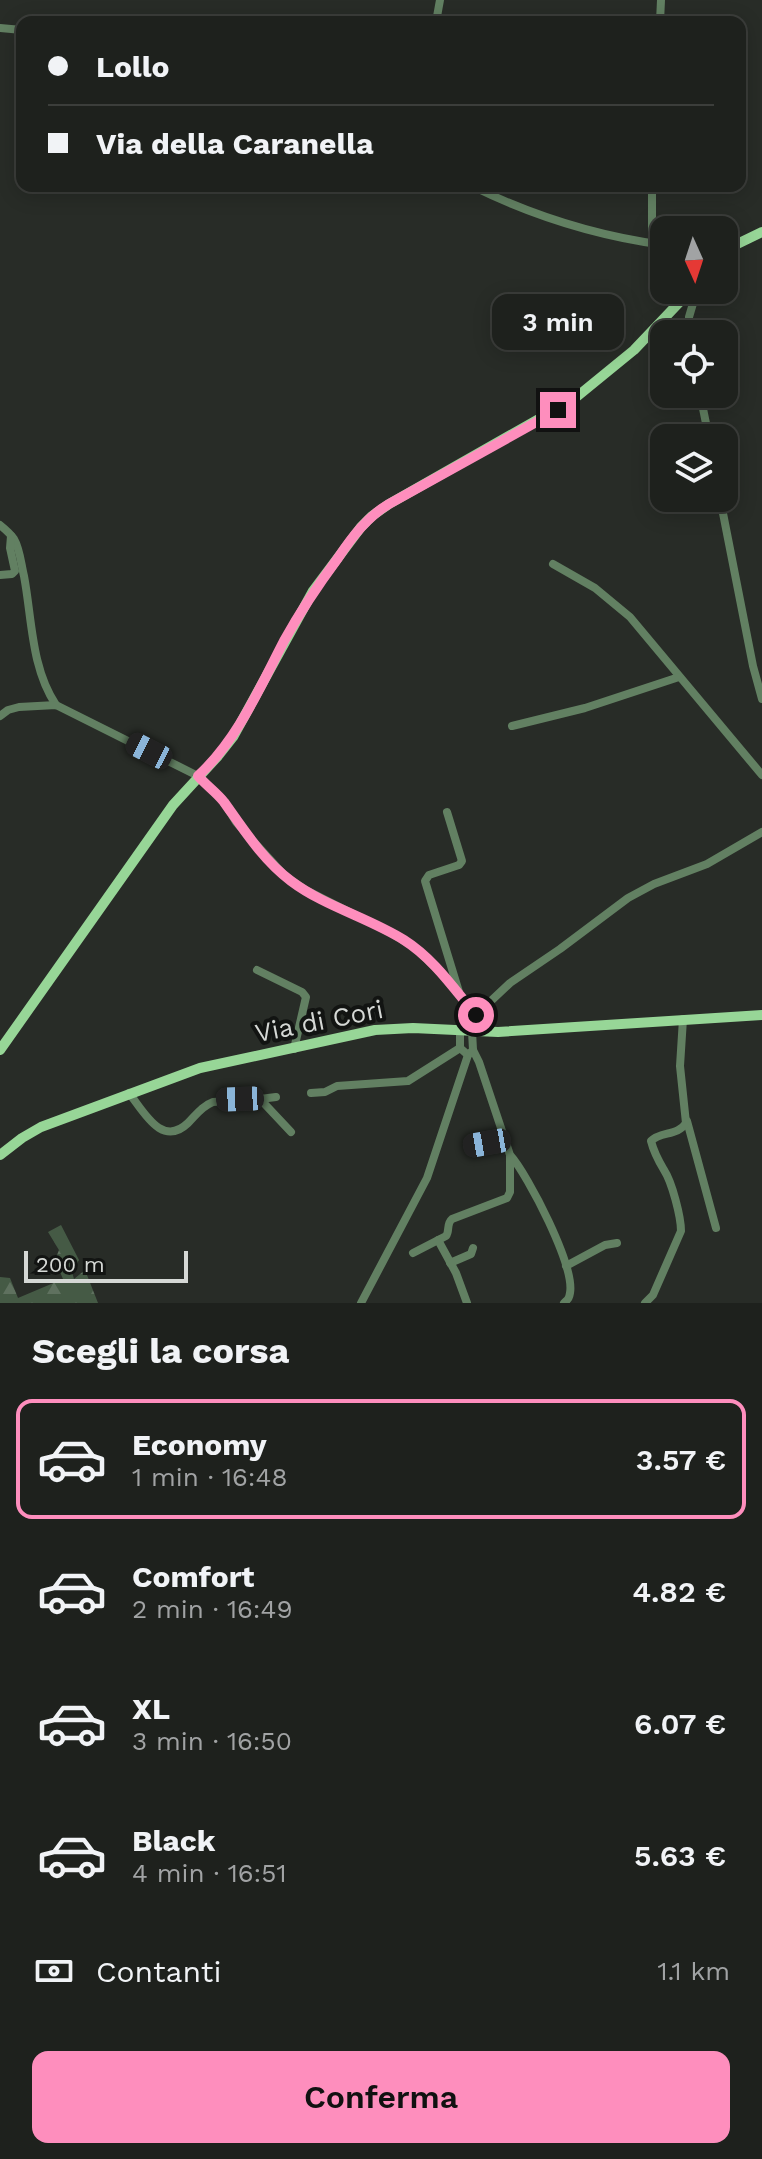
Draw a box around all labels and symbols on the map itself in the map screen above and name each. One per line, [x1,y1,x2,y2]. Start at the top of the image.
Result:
north arrow [650,216,738,304]
callout: 3 min [492,294,624,350]
route end [540,392,576,428]
car [122,729,176,773]
street label: Via di Cori [252,994,386,1048]
route start [458,997,494,1033]
car [216,1086,264,1112]
car [461,1127,513,1159]
scale bar [24,1247,188,1283]

